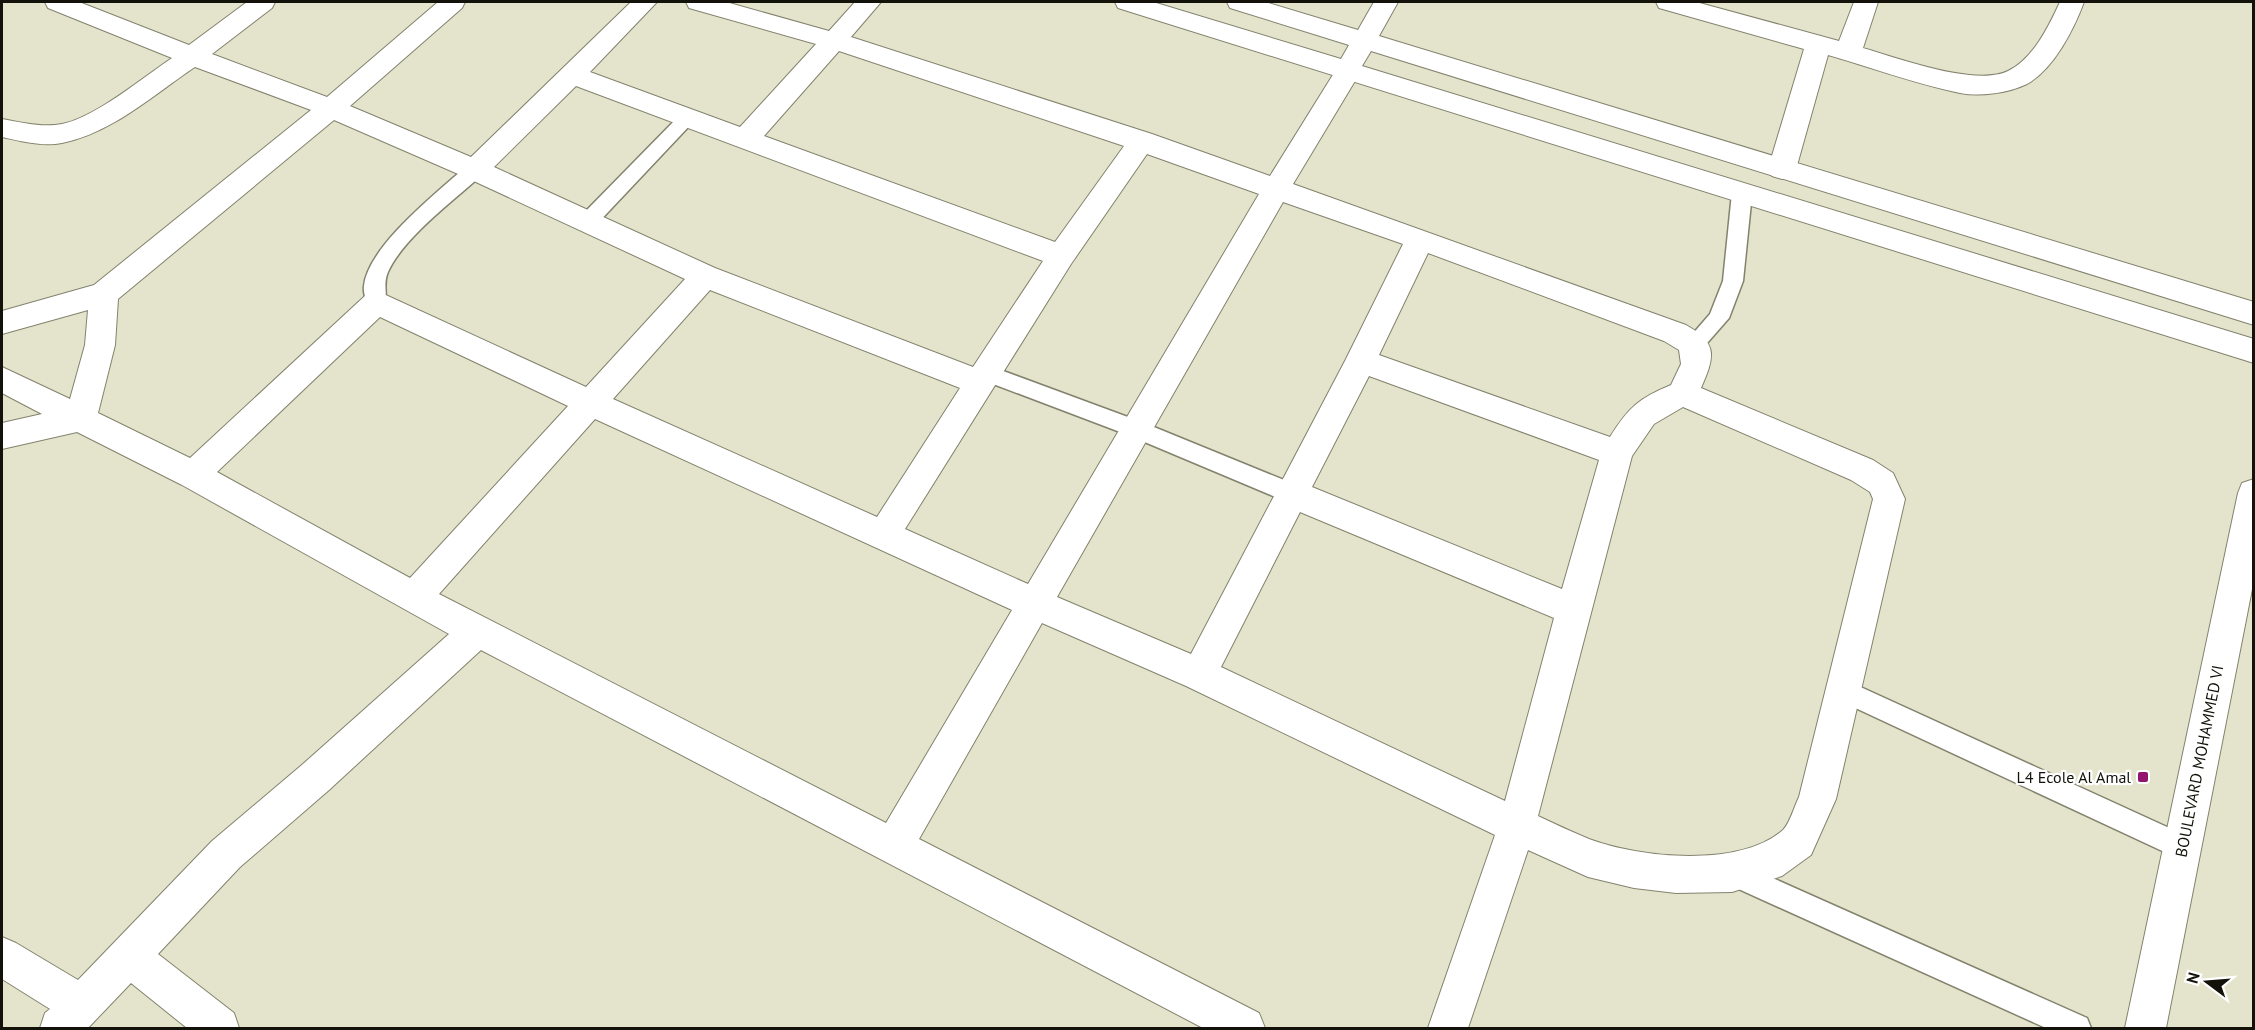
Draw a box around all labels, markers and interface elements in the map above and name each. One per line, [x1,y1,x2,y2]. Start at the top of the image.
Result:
street label: BOULEVARD MOHAMMED VI [2171,663,2227,859]
place label: L4 Ecole Al Amal [2016,767,2131,787]
marker: L4 Ecole Al Amal [2136,770,2150,784]
north arrow [2177,952,2237,1012]
text: N [2182,970,2204,986]

